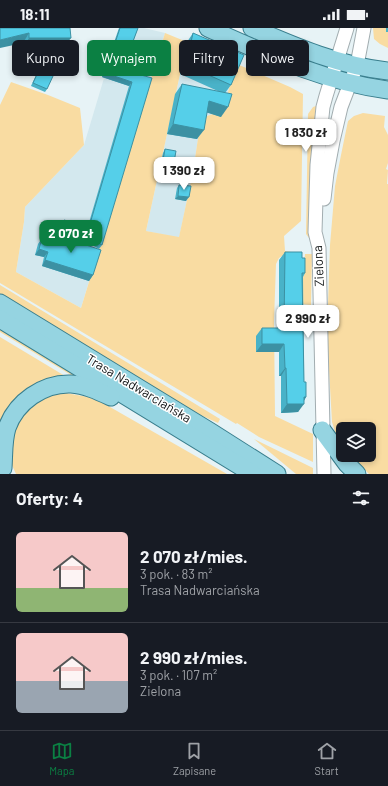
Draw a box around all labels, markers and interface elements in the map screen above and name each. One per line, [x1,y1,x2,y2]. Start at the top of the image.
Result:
text: 18:11 [20,5,50,23]
chip: Kupno [12,40,79,76]
chip: Wynajem [87,40,171,76]
chip: Filtry [179,40,238,76]
chip: Nowe [246,40,309,76]
pin: 1 830 zł [265,119,347,153]
text: 1 830 zł [285,124,327,140]
pin: 1 390 zł [143,157,225,191]
text: 1 390 zł [163,162,205,178]
pin: 2 070 zł [30,220,112,254]
text: 2 070 zł [48,225,94,241]
street label: Zielona [309,245,327,287]
pin: 2 990 zł [267,305,349,339]
text: 2 990 zł [285,310,331,326]
street label: Trasa Nadwarciańska [84,350,194,426]
map controls [336,422,376,462]
button: layers [336,422,376,462]
icon: filters [350,487,372,509]
text: Oferty: 4 [16,488,83,508]
text: 2 070 zł/mies. [140,546,248,566]
icon: home [48,548,96,596]
text: 3 pok. · 83 m² [140,566,213,582]
text: Trasa Nadwarciańska [140,582,260,598]
text: 2 990 zł/mies. [140,647,248,667]
icon: home [48,649,96,697]
text: 3 pok. · 107 m² [140,667,217,683]
text: Zielona [140,683,181,699]
tab: Mapa [49,740,74,777]
tab: Zapisane [173,740,216,777]
tab: Start [315,740,339,777]

